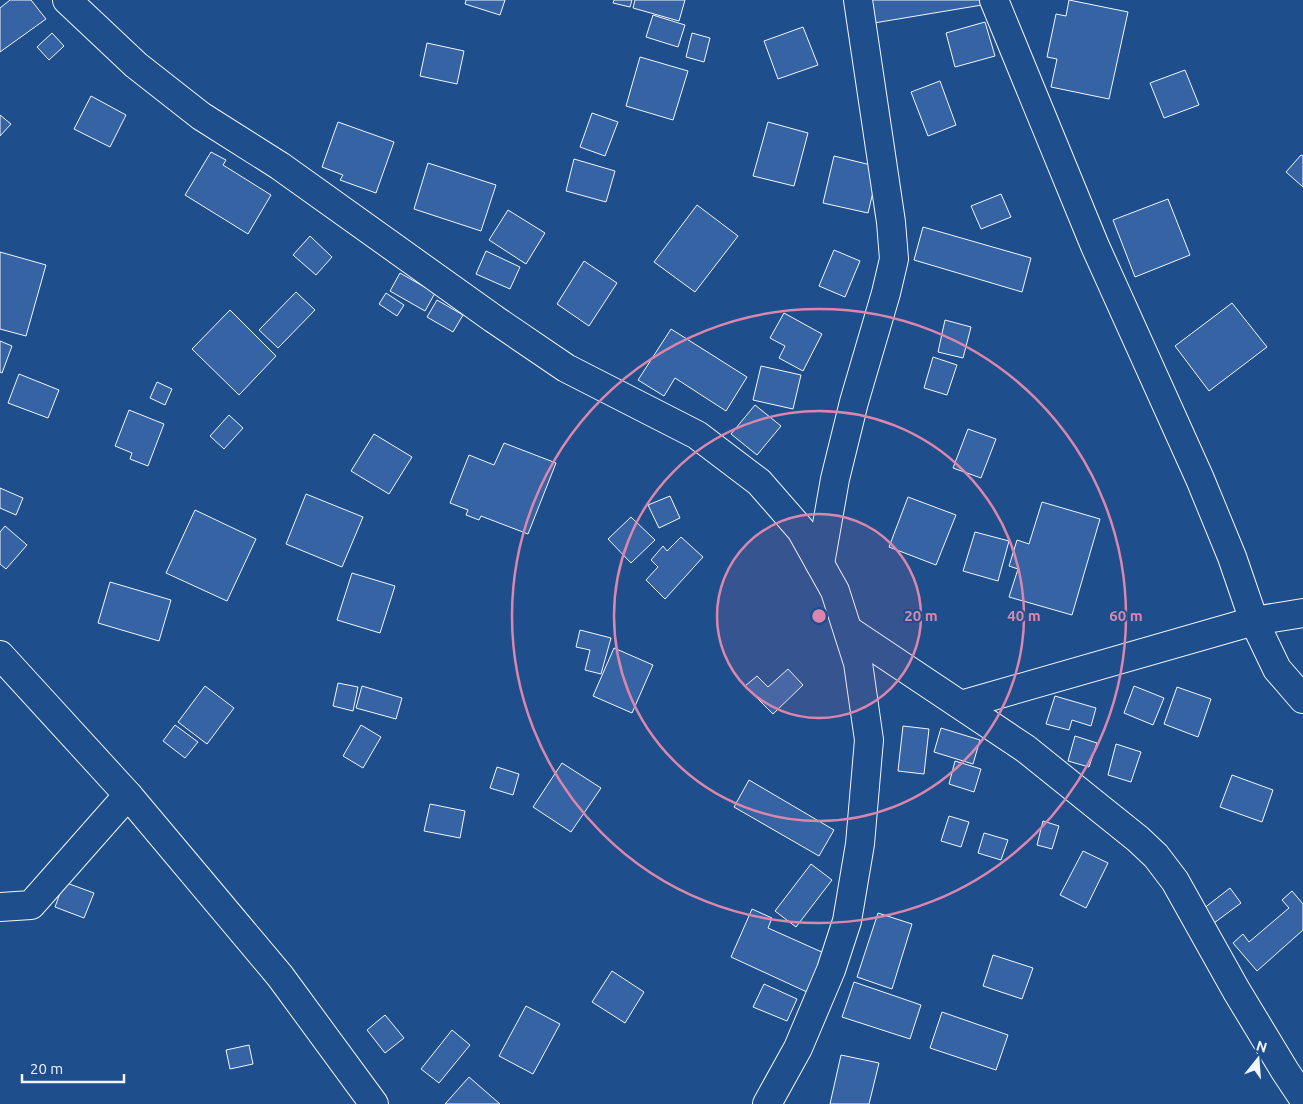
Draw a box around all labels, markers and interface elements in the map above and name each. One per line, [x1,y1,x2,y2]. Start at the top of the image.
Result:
centre of rings [810,607,828,625]
text: 20 m [904,607,938,624]
text: 40 m [1007,607,1041,624]
text: 60 m [1109,607,1143,624]
north arrow [1233,1034,1283,1084]
text: N [1254,1037,1269,1056]
scale bar [22,1052,125,1084]
text: 20 m [30,1060,63,1077]

